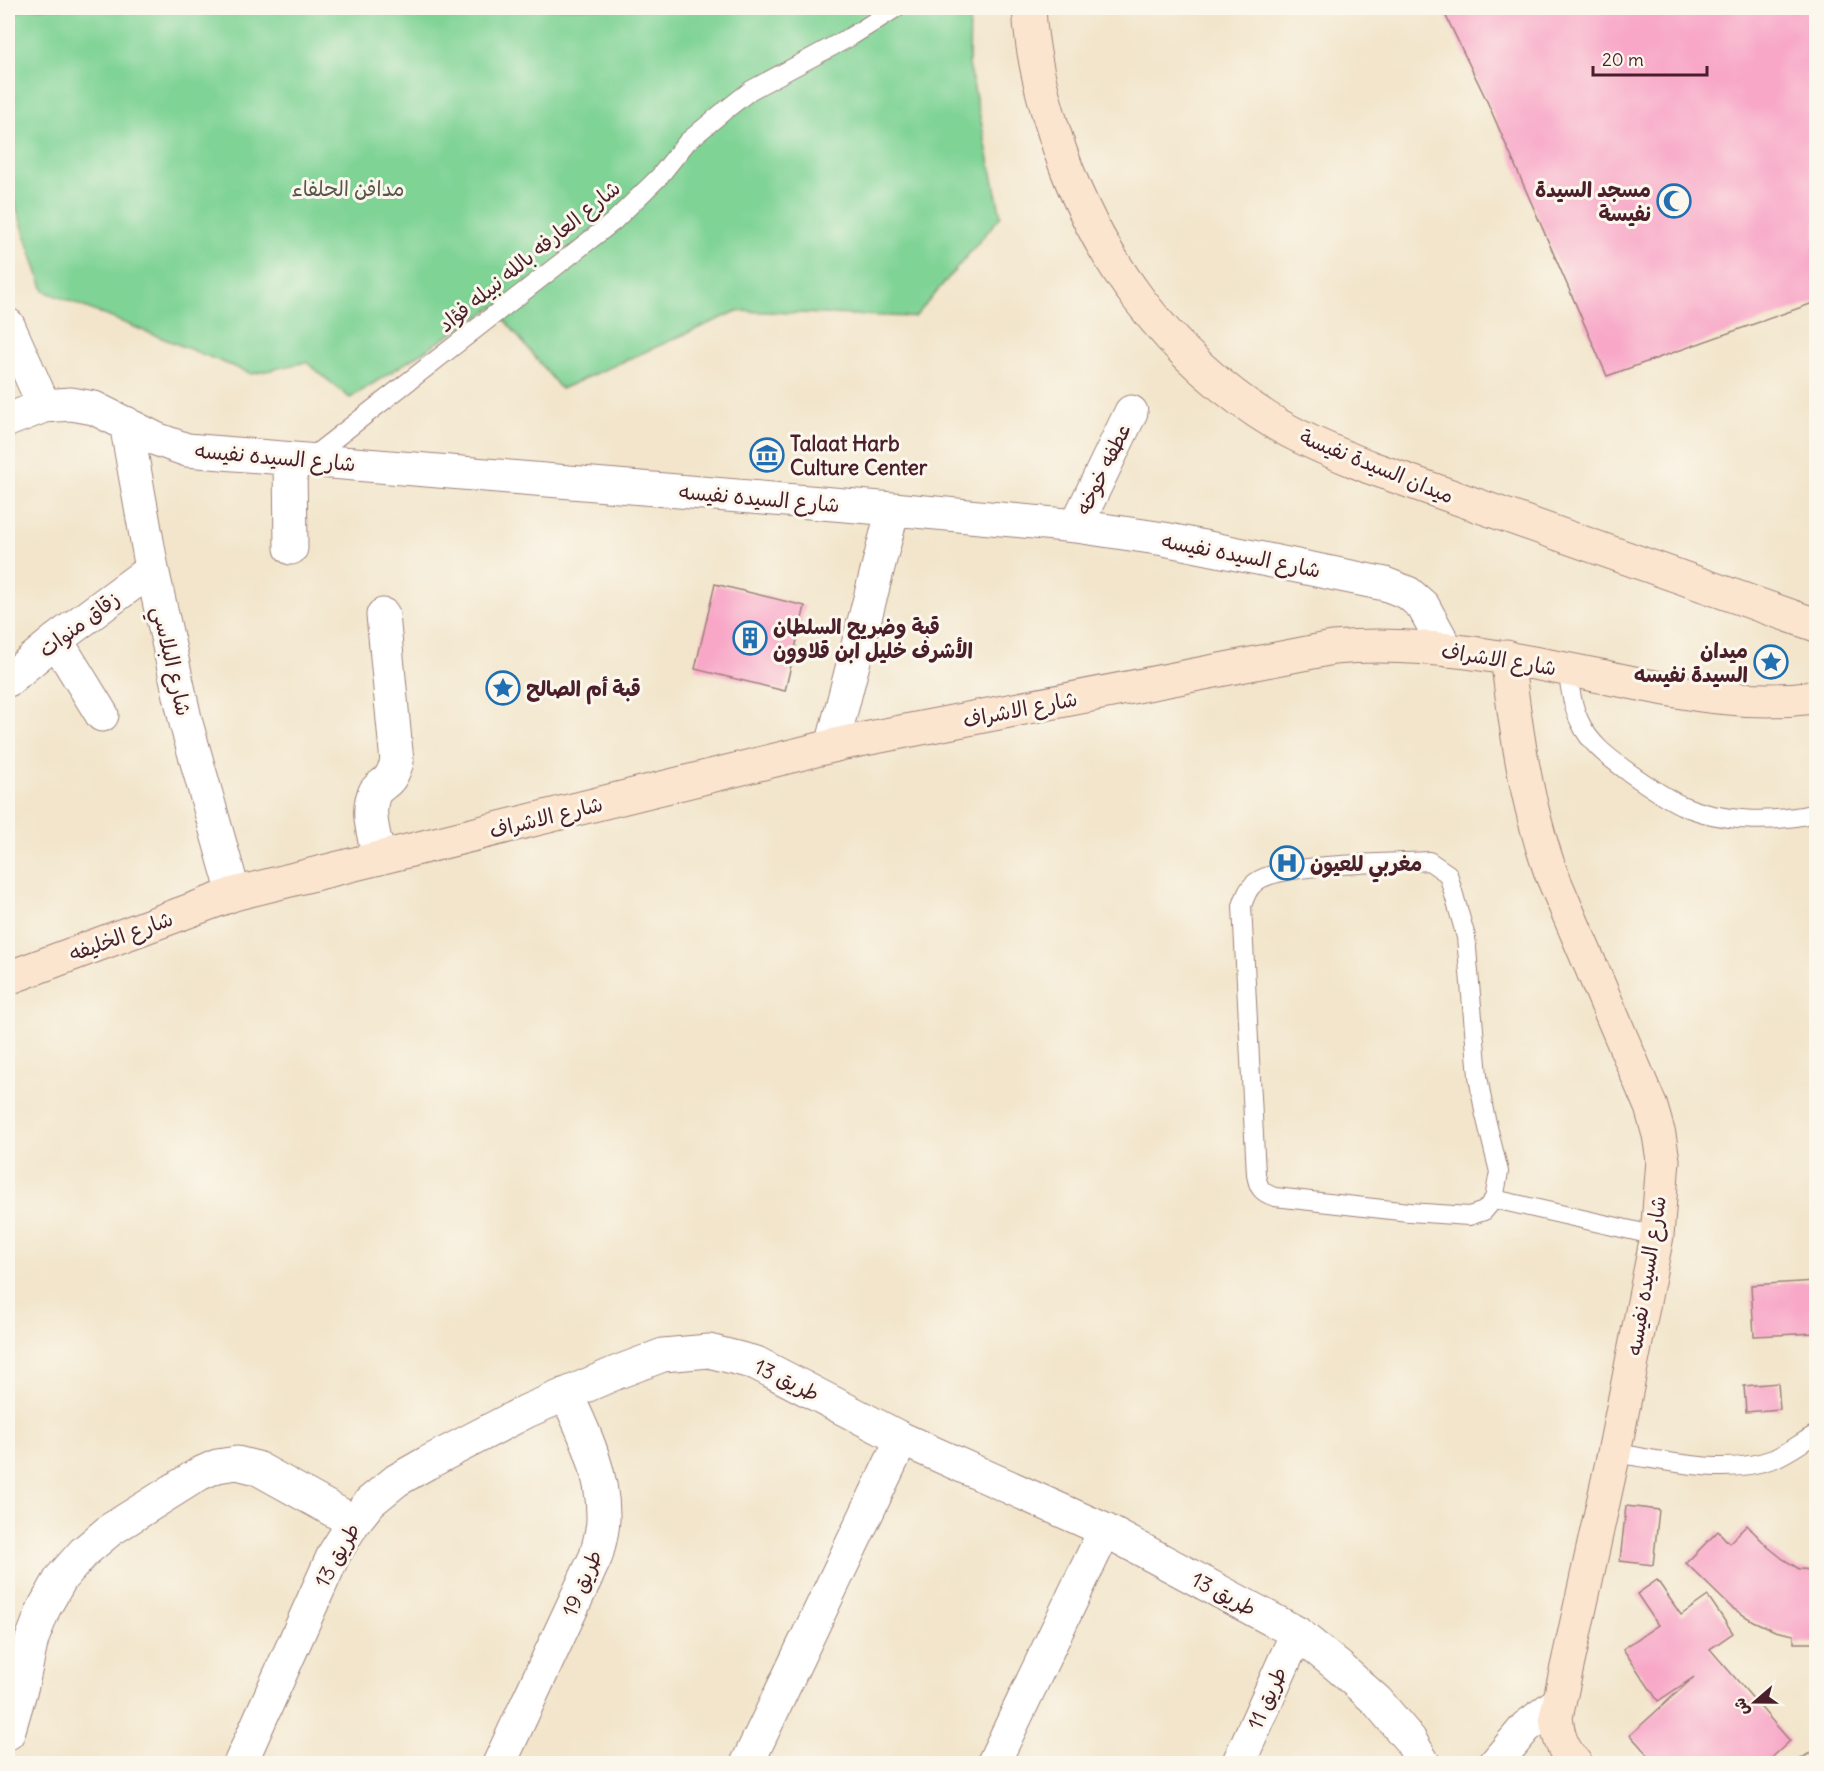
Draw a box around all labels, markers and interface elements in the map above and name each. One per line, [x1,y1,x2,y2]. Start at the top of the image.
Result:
scale bar [1593,39,1707,77]
text: 20 m [1602,48,1644,71]
street label: شارع العارفه بالله نبيله فؤاد [432,174,627,339]
park label: مدافن الحلفاء [291,175,405,202]
place label: مسجد السيدة نفيسة [1535,176,1651,227]
mosque icon: مسجد السيدة نفيسة [1656,183,1692,219]
street label: عطفه خوخه [1069,419,1137,519]
street label: ميدان السيدة نفيسة [1296,423,1458,509]
place label: Talaat Harb Culture Center [790,430,928,481]
street label: شارع السيده نفيسه [193,436,357,479]
museum icon: Talaat Harb Culture Center [749,437,785,473]
street label: شارع السيده نفيسه [677,477,841,520]
street label: شارع السيده نفيسه [1159,526,1323,586]
street label: زقاق منوات [33,585,125,664]
street label: شارع البلاسي [140,603,198,720]
place label: قبة وضريح السلطان الأشرف خليل ابن قلاوون [773,613,973,664]
building icon: قبة وضريح السلطان الأشرف خليل ابن قلاوون [732,620,768,656]
street label: شارع الاشراف [1439,637,1558,683]
place label: ميدان السيدة نفيسه [1634,637,1748,688]
place icon: ميدان السيدة نفيسه [1753,644,1789,680]
place icon: قبة أم الصالح [485,670,521,706]
place label: قبة أم الصالح [526,675,641,705]
street label: شارع الاشراف [961,685,1080,735]
street label: شارع الاشراف [486,790,606,846]
hospital icon: مغربي للعيون [1269,845,1305,881]
place label: مغربي للعيون [1310,850,1422,883]
street label: شارع الخليفه [65,905,177,969]
street label: شارع السيده نفيسه [1620,1194,1674,1358]
street label: طريق 13 [750,1353,824,1407]
street label: طريق 13 [308,1518,366,1592]
street label: طريق 19 [556,1546,608,1620]
street label: طريق 13 [1187,1566,1261,1622]
street label: طريق 11 [1241,1662,1293,1734]
north arrow [1725,1672,1785,1732]
text: ش [1728,1695,1753,1719]

